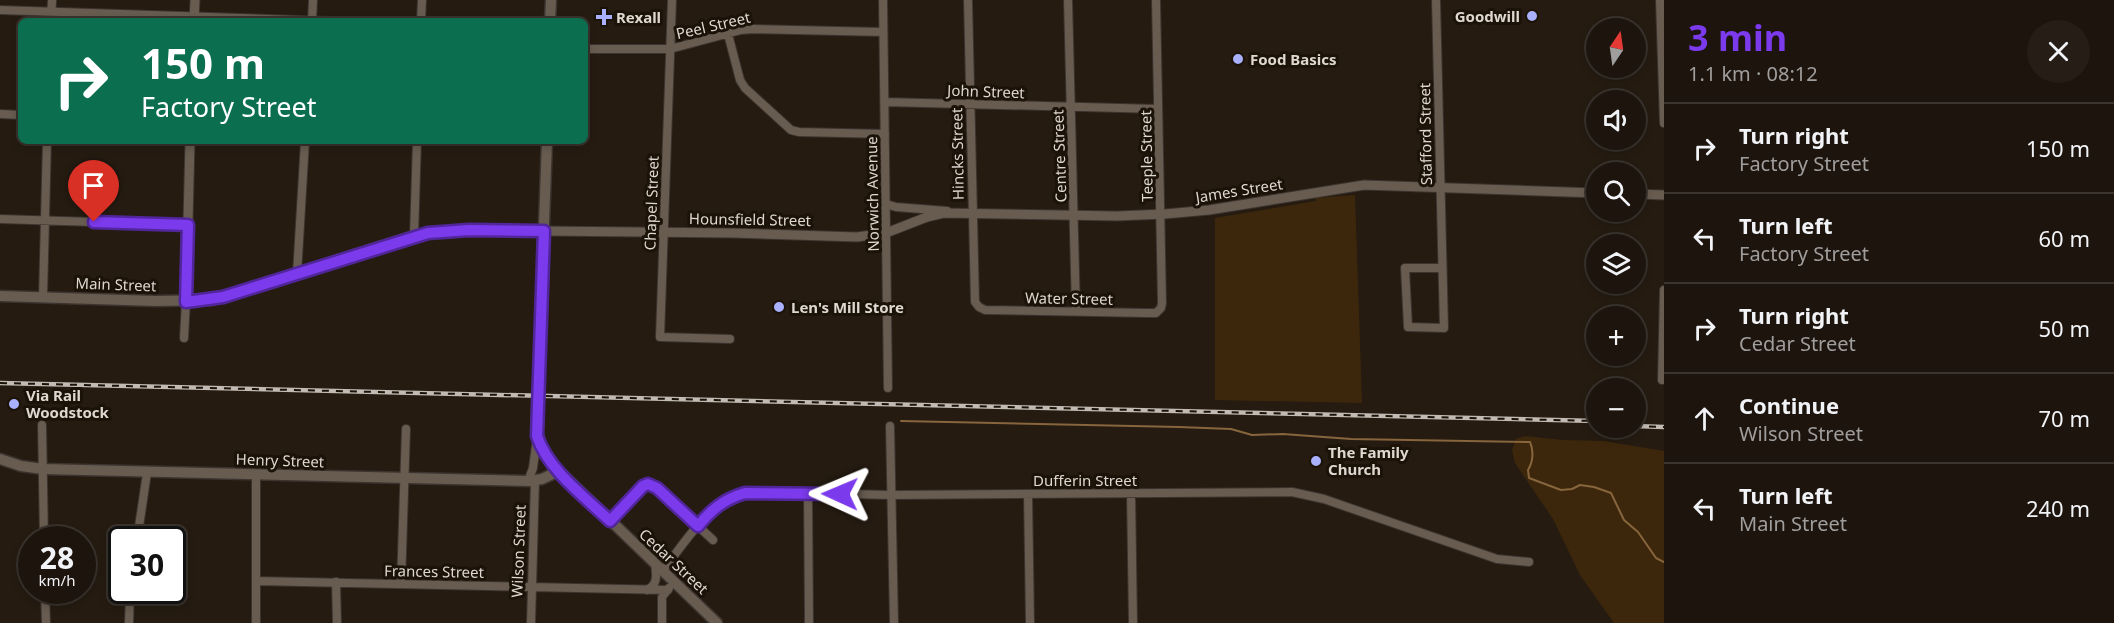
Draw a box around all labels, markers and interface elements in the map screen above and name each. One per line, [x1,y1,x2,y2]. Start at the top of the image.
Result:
place label: Goodwill [1455,6,1520,26]
place label: Rexall [616,7,661,27]
street label: Peel Street [674,7,753,43]
marker: Goodwill [1525,9,1539,23]
marker: Rexall [597,10,611,24]
text: 3 min [1688,13,1787,62]
north arrow [1586,18,1646,78]
map controls [1586,18,1646,438]
button: close [2027,20,2090,83]
text: 150 m [141,34,265,91]
icon: right [42,42,120,120]
place label: Food Basics [1250,49,1337,69]
marker: Food Basics [1231,52,1245,66]
text: 1.1 km · 08:12 [1688,60,1818,87]
street label: John Street [945,80,1026,102]
street label: Stafford Street [1414,82,1436,185]
text: Factory Street [141,88,317,125]
button: sound [1586,90,1646,150]
street label: Hincks Street [946,107,968,200]
street label: Centre Street [1047,109,1071,203]
street label: Teeple Street [1135,109,1157,202]
text: Turn right [1739,120,1849,150]
icon: right [1688,132,1721,165]
text: 150 m [2026,133,2090,163]
street label: Norwich Avenue [861,136,883,252]
text: Factory Street [1739,150,1869,177]
street label: Chapel Street [639,155,663,251]
pin [68,160,119,222]
button: search [1586,162,1646,222]
icon: arrive [77,169,110,202]
street label: James Street [1192,173,1285,207]
street label: Hounsfield Street [689,208,812,230]
text: Turn left [1739,210,1833,240]
icon: left [1688,222,1721,255]
text: 60 m [2039,223,2090,253]
button: layers [1586,234,1646,294]
text: Factory Street [1739,240,1869,267]
street label: Main Street [75,273,157,295]
street label: Water Street [1025,287,1114,309]
place label: Len's Mill Store [791,297,904,317]
marker: Len's Mill Store [772,300,786,314]
text: Turn right [1739,300,1849,330]
button: + [1586,306,1646,366]
icon: right [1688,312,1721,345]
text: 50 m [2039,313,2090,343]
text: Cedar Street [1739,330,1856,357]
button: − [1586,378,1646,438]
place label: Via Rail Woodstock [26,385,110,422]
text: Continue [1739,390,1839,420]
marker: Via Rail Woodstock [7,397,21,411]
icon: ahead [1688,402,1721,435]
text: 70 m [2039,403,2090,433]
text: Wilson Street [1739,420,1863,447]
place label: The Family Church [1328,442,1409,479]
street label: Henry Street [235,448,325,472]
marker: The Family Church [1309,454,1323,468]
position arrow [808,462,872,526]
street label: Dufferin Street [1033,470,1138,490]
text: Turn left [1739,480,1833,510]
icon: left [1688,492,1721,525]
text: 240 m [2026,493,2090,523]
street label: Wilson Street [506,504,530,598]
text: Main Street [1739,510,1847,537]
street label: Cedar Street [635,524,713,599]
speed limit sign: 30 [108,526,186,604]
text: 28 [40,537,74,578]
street label: Frances Street [384,560,485,582]
text: km/h [39,570,75,590]

